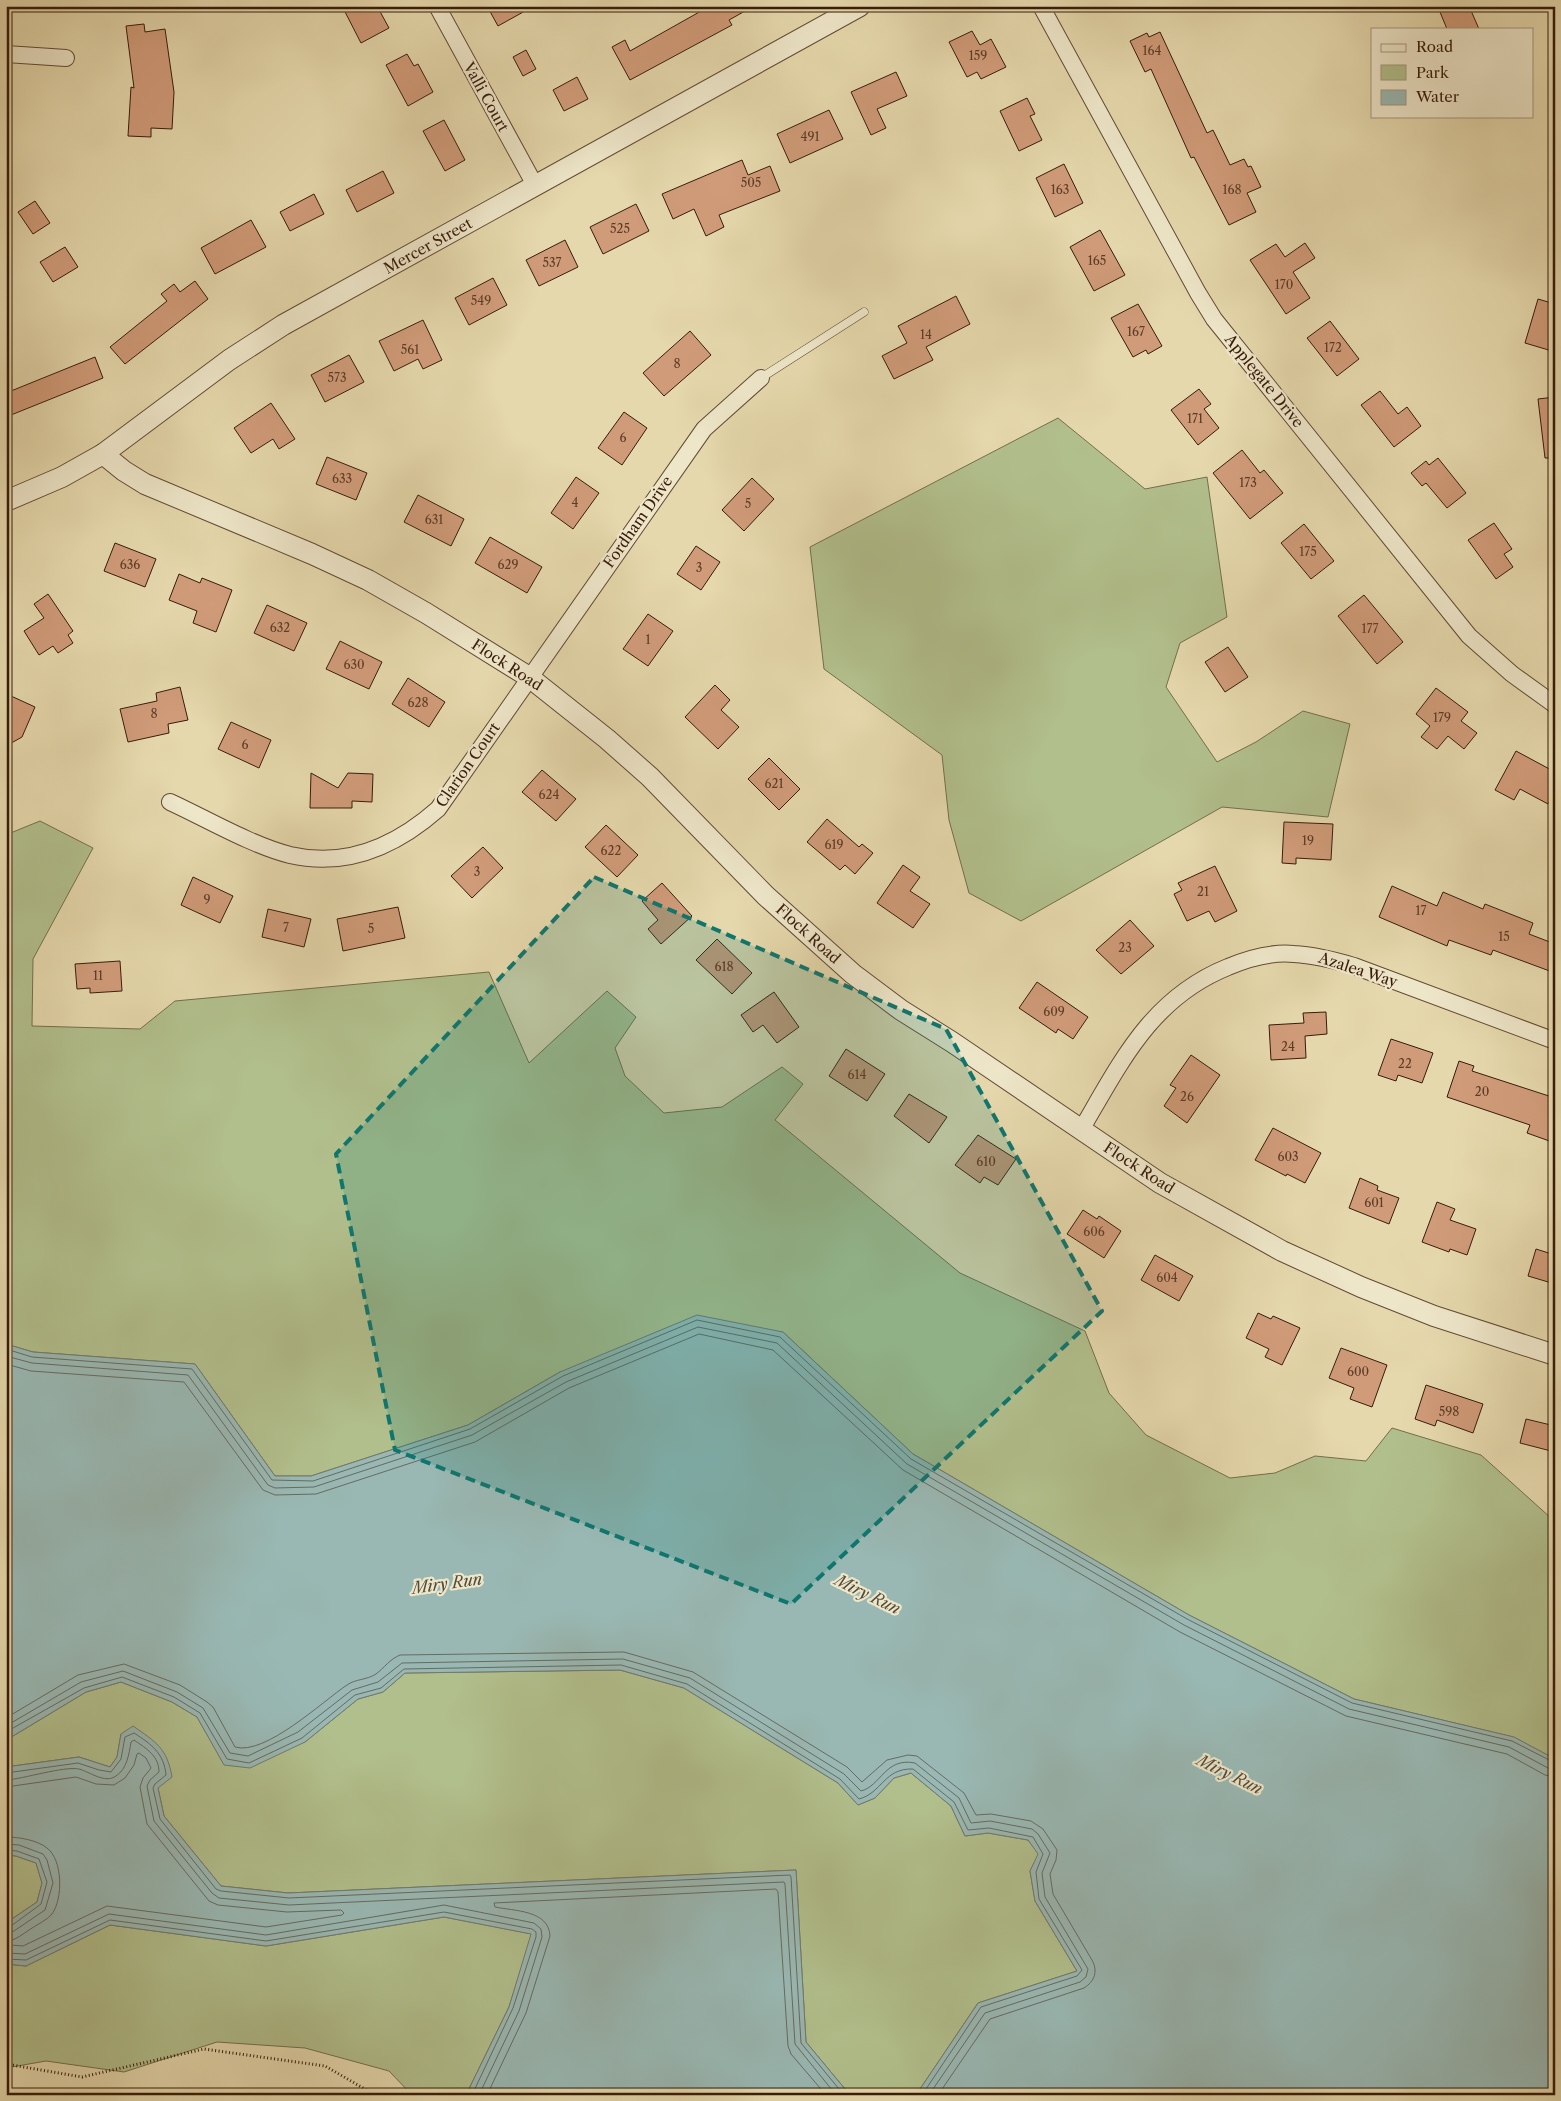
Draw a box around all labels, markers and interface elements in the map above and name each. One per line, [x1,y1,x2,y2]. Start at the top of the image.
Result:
legend [1371,28,1534,118]
text: Road [1416,37,1453,56]
house number: 164 [1142,43,1162,58]
house number: 159 [969,48,987,63]
street label: Valli Court [459,58,514,135]
text: Park [1416,63,1450,82]
text: Water [1415,87,1460,106]
house number: 491 [800,129,820,144]
house number: 505 [741,175,761,190]
house number: 163 [1051,182,1069,197]
house number: 168 [1222,182,1242,197]
street label: Mercer Street [380,213,476,278]
house number: 525 [610,221,630,236]
house number: 165 [1088,253,1106,268]
house number: 537 [542,255,562,270]
house number: 170 [1275,277,1293,292]
house number: 549 [471,293,491,308]
house number: 167 [1127,324,1145,339]
house number: 14 [920,327,932,342]
street label: Applegate Drive [1220,329,1308,431]
house number: 172 [1324,340,1342,355]
house number: 561 [401,342,419,357]
house number: 8 [673,356,681,371]
house number: 573 [327,370,347,385]
house number: 171 [1187,411,1203,426]
house number: 6 [619,430,627,445]
house number: 633 [332,471,352,486]
street label: Fordham Drive [599,472,676,571]
house number: 173 [1239,475,1257,490]
house number: 4 [572,495,579,510]
house number: 5 [745,496,751,511]
house number: 631 [425,512,443,527]
house number: 175 [1299,544,1317,559]
house number: 636 [120,557,140,572]
house number: 629 [498,557,518,572]
house number: 3 [696,560,702,575]
house number: 632 [270,620,290,635]
house number: 177 [1362,621,1379,636]
house number: 1 [645,632,651,647]
street label: Flock Road [468,635,546,695]
house number: 630 [343,657,365,672]
house number: 628 [407,695,429,710]
house number: 8 [150,706,158,721]
house number: 179 [1433,710,1451,725]
street label: Clarion Court [431,718,504,811]
house number: 6 [241,737,249,752]
house number: 621 [765,776,783,791]
house number: 624 [539,787,559,802]
house number: 19 [1302,833,1314,848]
house number: 619 [824,837,844,852]
house number: 622 [601,843,622,858]
house number: 3 [474,864,480,879]
house number: 21 [1197,884,1209,899]
house number: 9 [203,892,211,907]
street label: Flock Road [772,900,845,968]
house number: 17 [1416,903,1427,918]
house number: 7 [283,920,289,935]
house number: 5 [368,921,374,936]
house number: 15 [1498,929,1510,944]
house number: 23 [1118,940,1132,955]
street label: Azalea Way [1315,948,1401,991]
house number: 618 [714,959,734,974]
house number: 11 [93,968,103,983]
house number: 609 [1043,1004,1065,1019]
house number: 24 [1281,1039,1295,1054]
house number: 22 [1398,1056,1412,1071]
house number: 614 [847,1067,867,1082]
house number: 20 [1475,1084,1489,1099]
house number: 26 [1180,1089,1194,1104]
street label: Flock Road [1100,1138,1178,1198]
house number: 603 [1277,1149,1299,1164]
house number: 610 [976,1154,996,1169]
house number: 601 [1364,1195,1384,1210]
house number: 606 [1083,1224,1105,1239]
house number: 604 [1156,1270,1178,1285]
house number: 600 [1347,1364,1369,1379]
house number: 598 [1439,1404,1459,1419]
water label: Miry Run [409,1568,483,1598]
water label: Miry Run [830,1569,904,1618]
water label: Miry Run [1192,1749,1266,1798]

